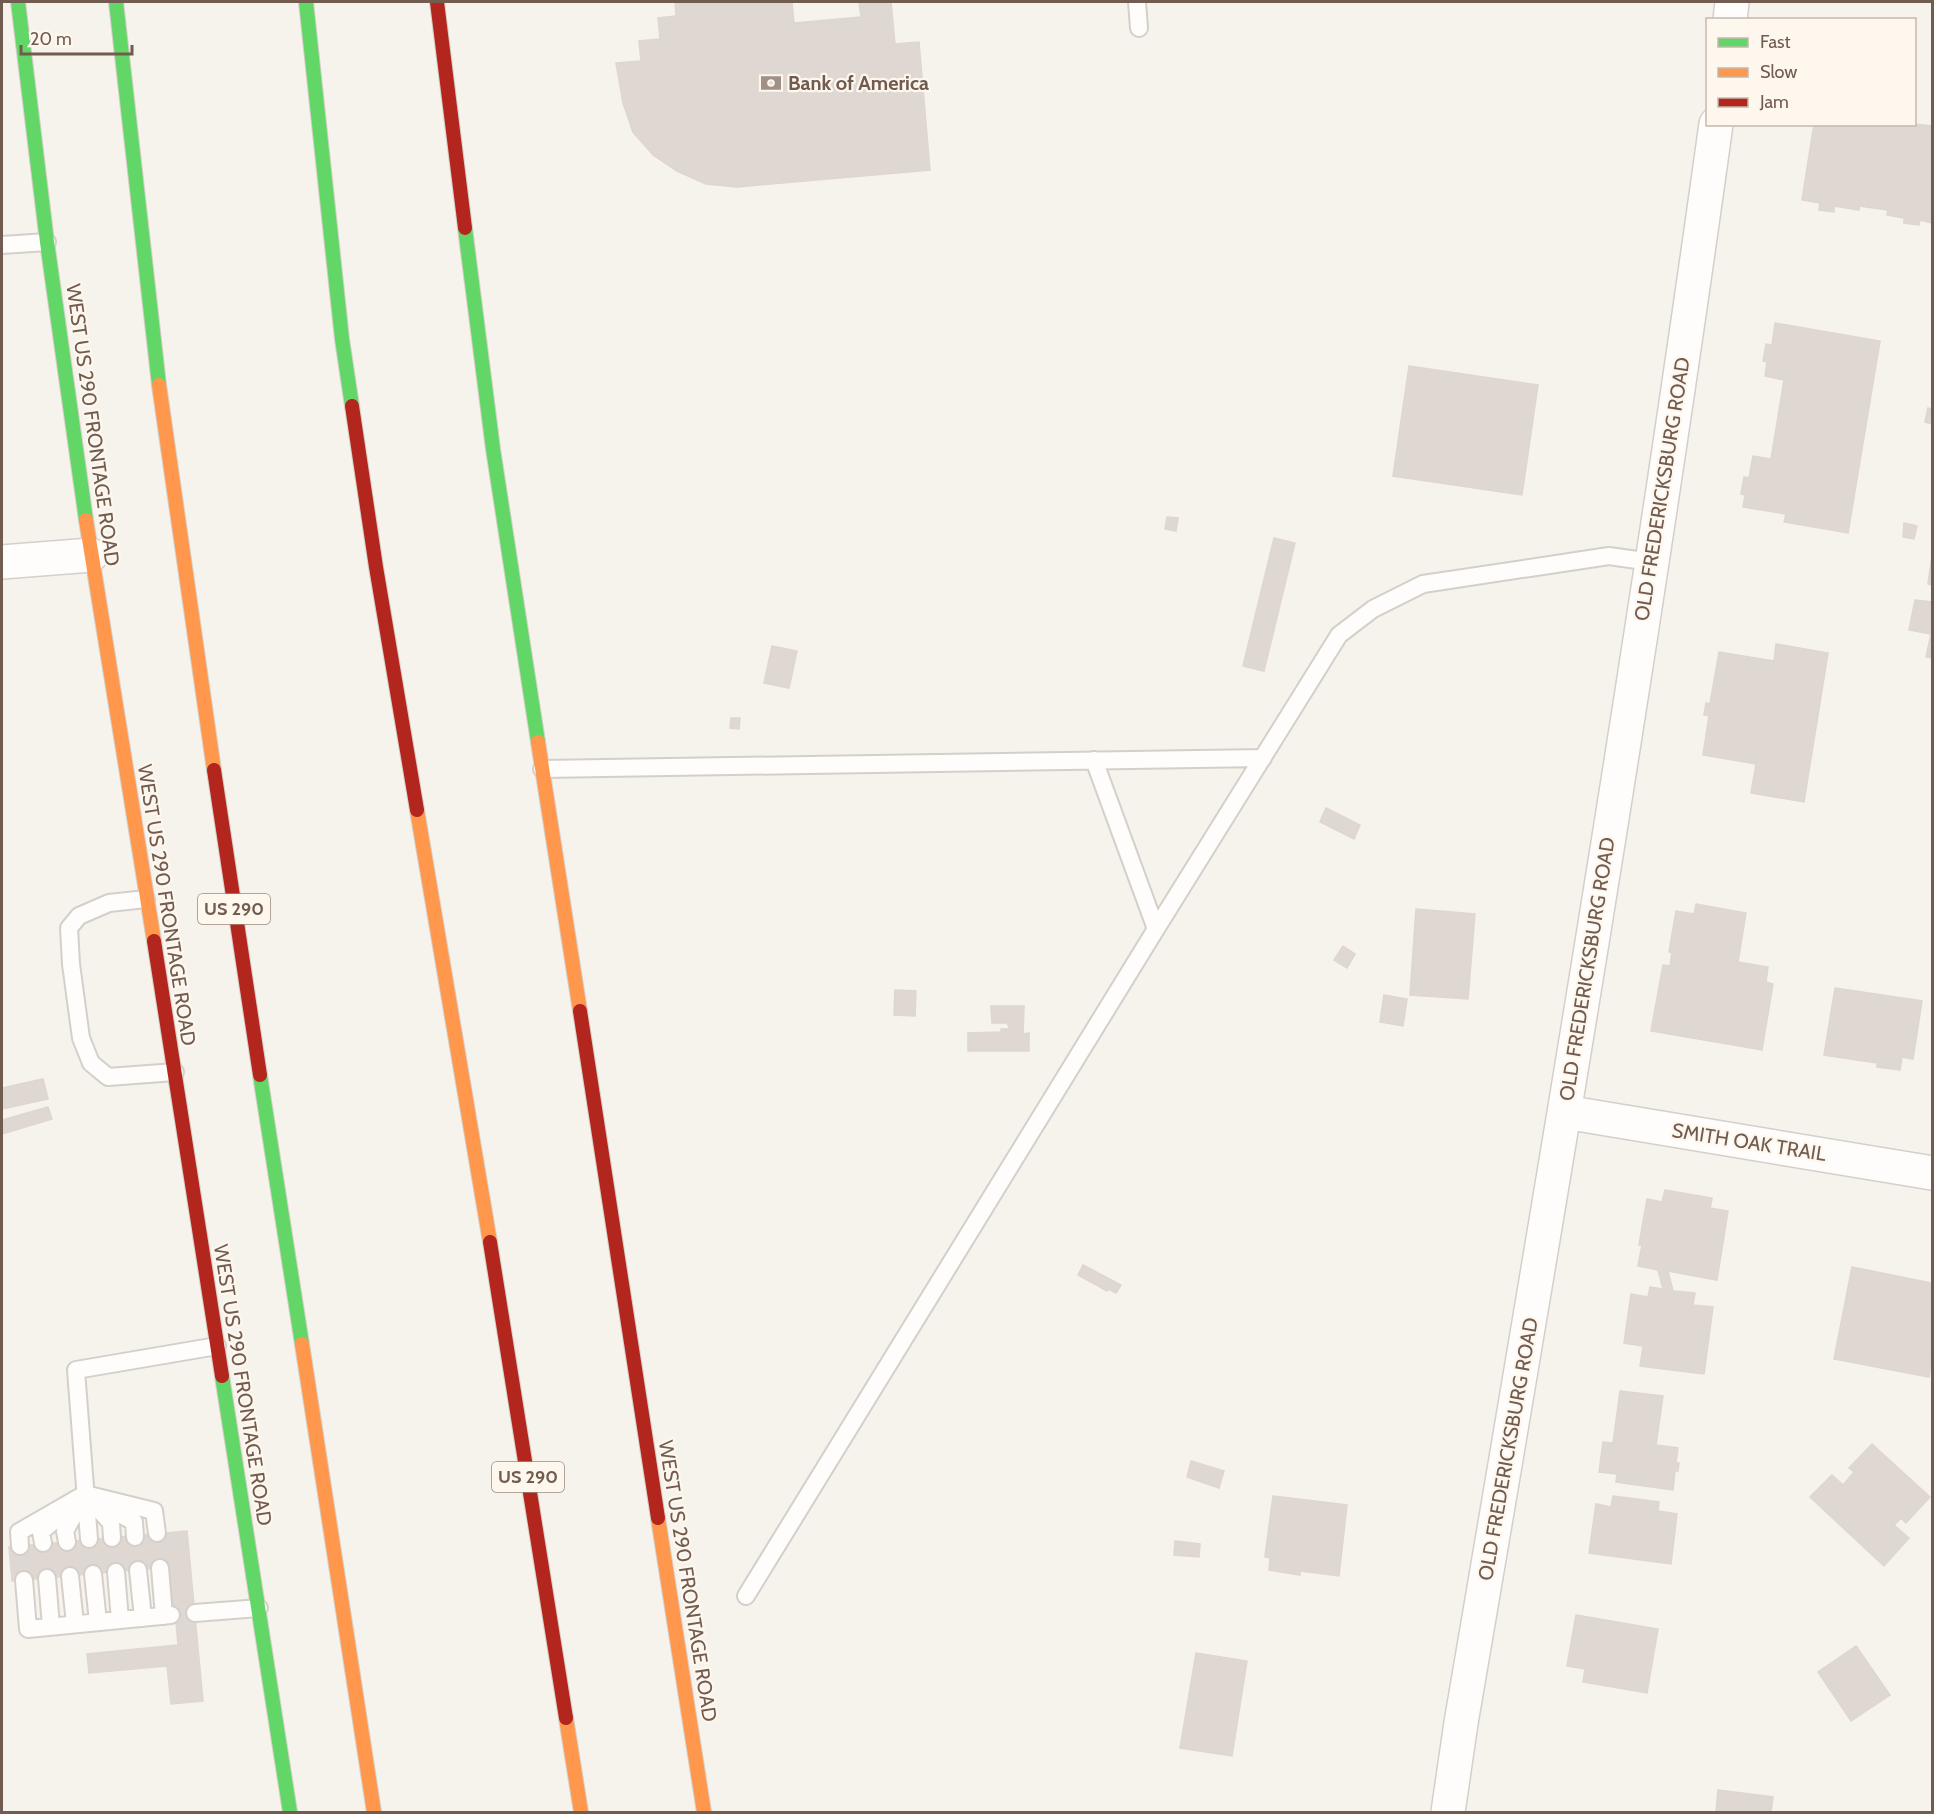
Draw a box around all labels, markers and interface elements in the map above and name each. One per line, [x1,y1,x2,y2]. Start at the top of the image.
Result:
scale bar [21,18,132,56]
legend [1706,18,1916,126]
text: 20 m [30,28,72,50]
text: Fast [1760,31,1791,53]
text: Slow [1760,61,1797,83]
bank icon: Bank of America [759,71,783,95]
place label: Bank of America [788,71,929,95]
text: Jam [1759,91,1789,113]
street label: WEST US 290 FRONTAGE ROAD [61,282,125,568]
street label: OLD FREDERICKSBURG ROAD [1629,355,1695,623]
street label: WEST US 290 FRONTAGE ROAD [133,763,201,1047]
street label: OLD FREDERICKSBURG ROAD [1554,835,1620,1103]
road number: US 290 [198,894,270,924]
street label: SMITH OAK TRAIL [1670,1118,1828,1166]
street label: WEST US 290 FRONTAGE ROAD [209,1243,277,1527]
street label: OLD FREDERICKSBURG ROAD [1473,1316,1543,1582]
street label: WEST US 290 FRONTAGE ROAD [654,1439,722,1723]
road number: US 290 [492,1462,564,1492]

